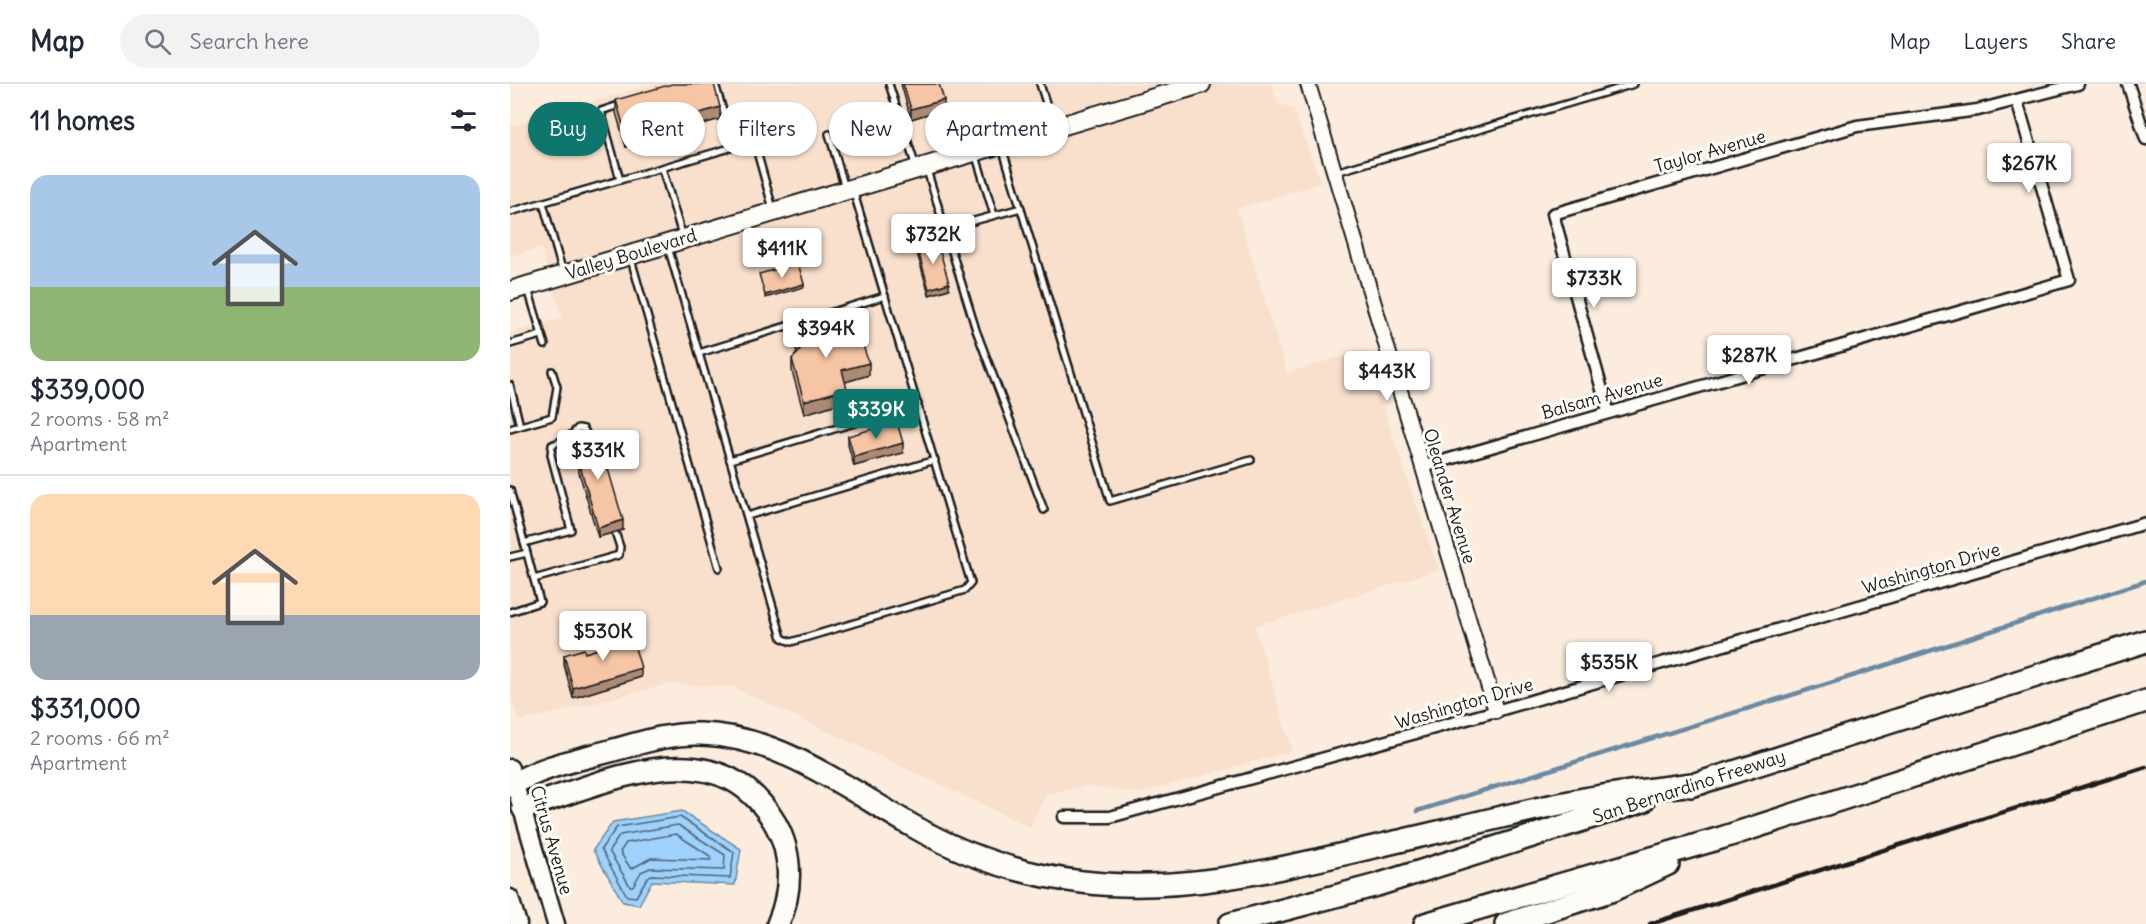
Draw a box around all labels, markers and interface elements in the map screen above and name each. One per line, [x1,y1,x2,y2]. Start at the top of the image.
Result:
search box [120,14,540,68]
text: Map [30,23,84,59]
icon: search [141,25,174,58]
text: Search here [189,27,309,55]
text: Map [1890,28,1930,55]
text: Layers [1963,28,2028,55]
text: Share [2061,28,2116,55]
chip: Buy [528,102,608,156]
chip: Rent [620,102,705,156]
chip: Filters [717,102,817,156]
chip: New [829,102,913,156]
chip: Apartment [925,102,1069,156]
text: 11 homes [30,104,135,137]
icon: filters [447,104,480,137]
street label: Taylor Avenue [1652,124,1768,178]
pin: $267K [1987,143,2071,194]
text: $267K [2001,150,2057,175]
icon: home [201,214,309,322]
pin: $732K [891,214,975,265]
text: $732K [905,221,961,246]
street label: Valley Boulevard [563,223,700,285]
pin: $411K [740,228,824,279]
text: $411K [757,235,807,260]
pin: $733K [1552,258,1636,309]
text: $733K [1566,265,1622,290]
pin: $394K [784,308,868,359]
text: $394K [797,315,855,340]
pin: $287K [1707,335,1791,386]
text: $287K [1721,342,1777,367]
pin: $443K [1345,351,1429,402]
text: $443K [1358,358,1416,383]
street label: Balsam Avenue [1539,368,1665,424]
text: $339,000 [30,373,145,406]
pin: $339K [834,389,918,440]
text: $339K [847,396,905,421]
text: 2 rooms · 58 m² [30,406,170,431]
street label: Oleander Avenue [1418,425,1482,567]
pin: $331K [556,430,640,481]
text: Apartment [30,431,127,456]
text: $331K [571,437,625,462]
icon: home [201,533,309,641]
street label: Washington Drive [1859,537,2003,599]
pin: $530K [561,611,645,662]
text: $530K [573,618,633,643]
pin: $535K [1567,642,1651,693]
text: $535K [1580,649,1638,674]
street label: Washington Drive [1392,672,1536,734]
text: $331,000 [30,692,141,725]
text: 2 rooms · 66 m² [30,725,170,750]
street label: San Bernardino Freeway [1590,744,1788,828]
text: Apartment [30,750,127,775]
street label: Citrus Avenue [525,783,579,897]

